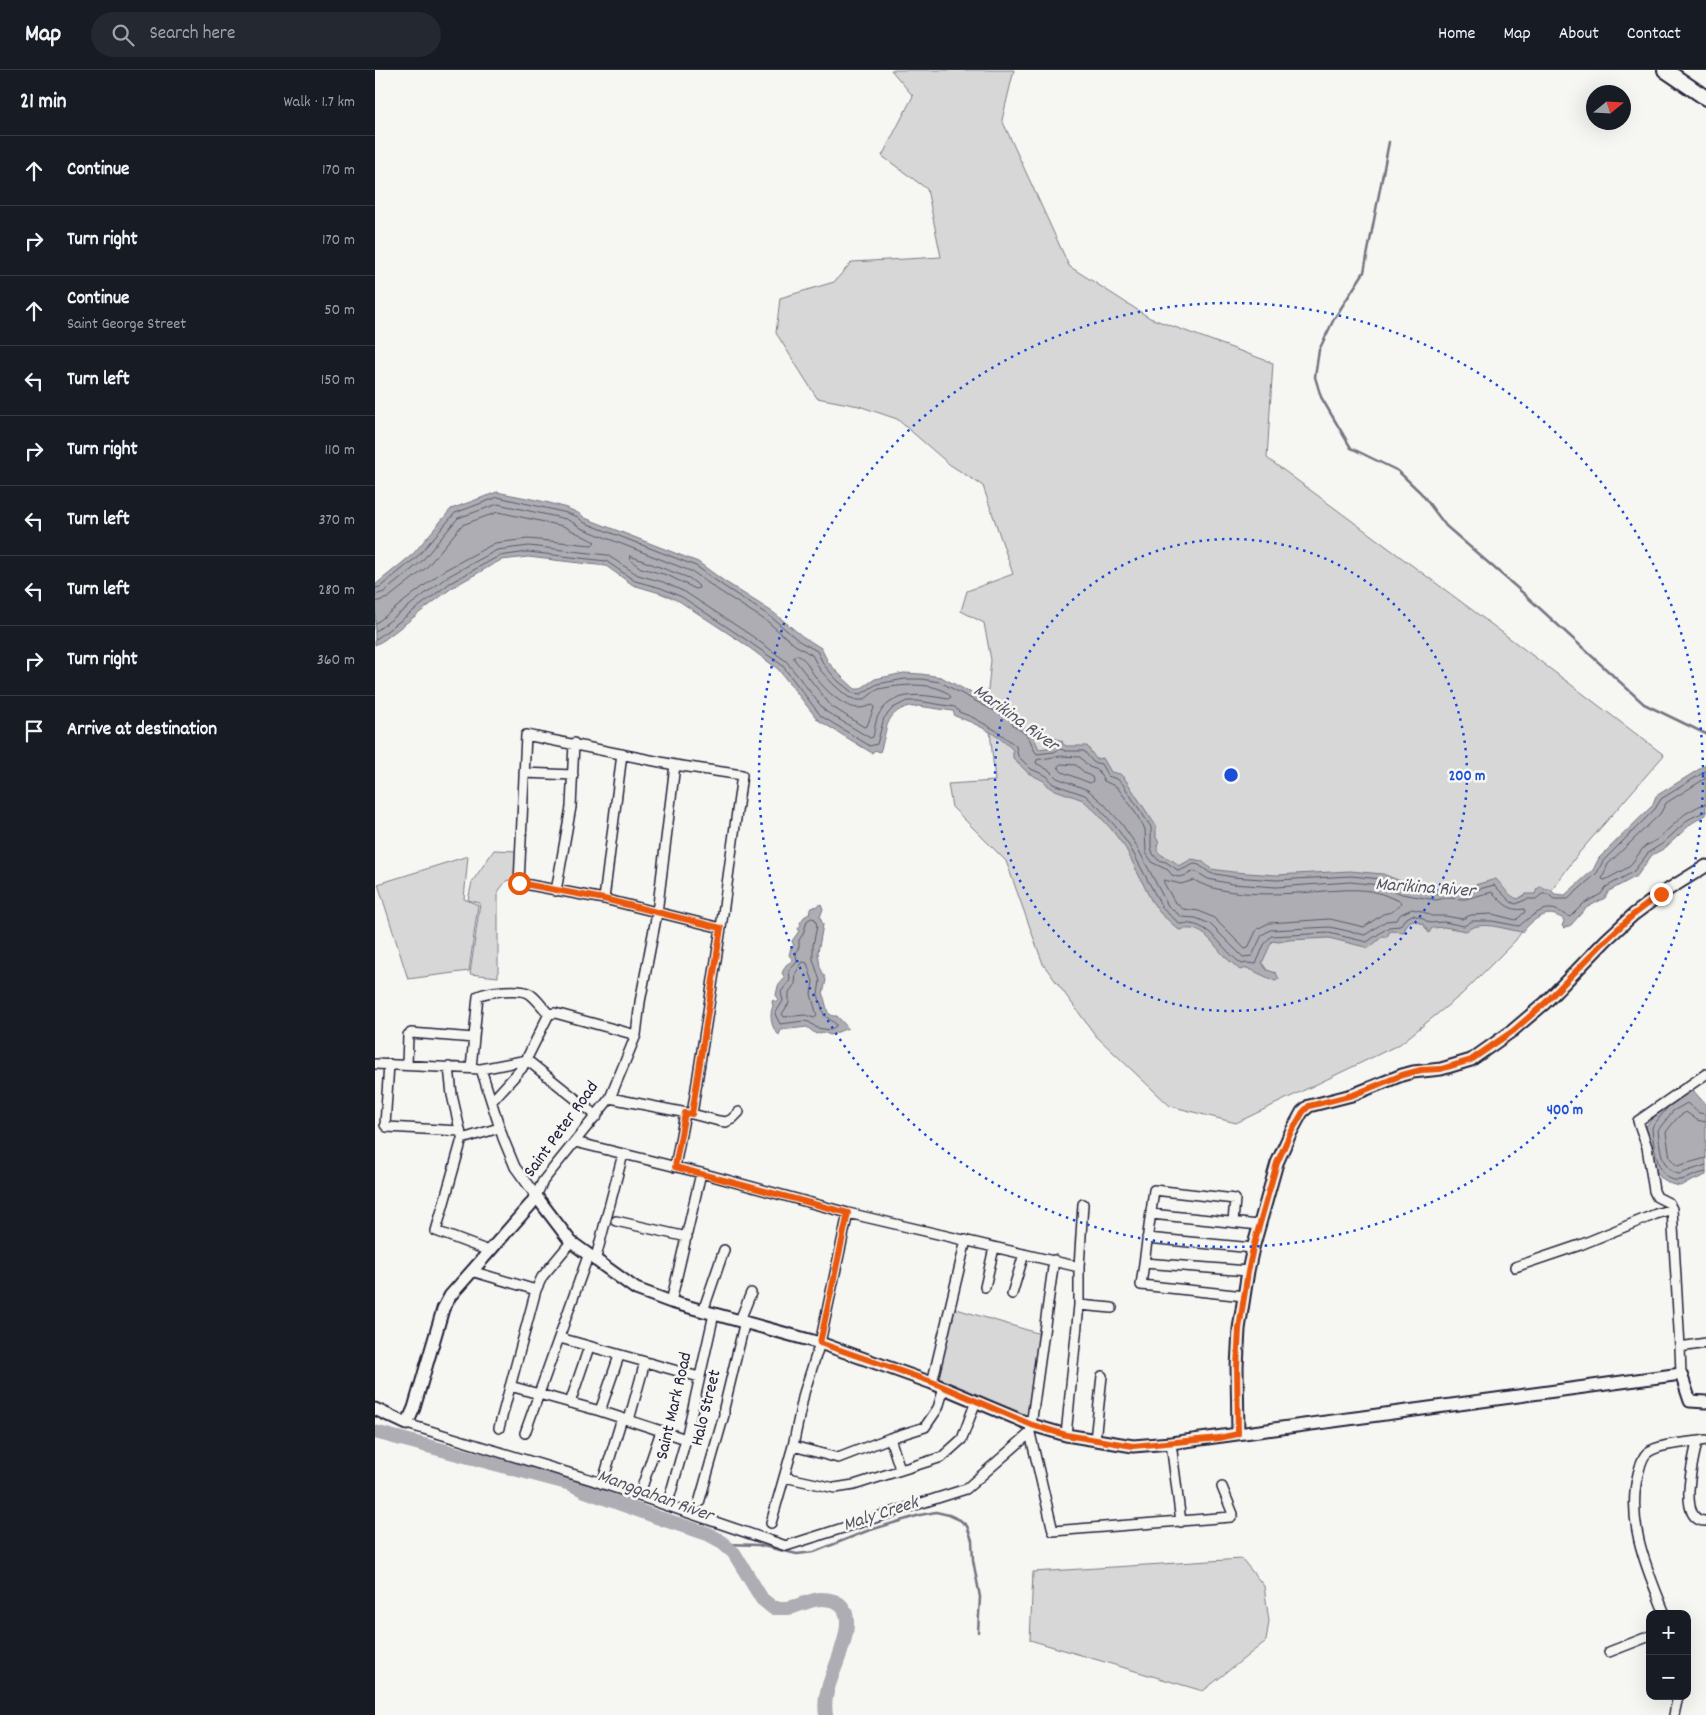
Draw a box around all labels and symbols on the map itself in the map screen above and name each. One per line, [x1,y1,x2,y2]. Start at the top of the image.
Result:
north arrow [1586,85,1631,130]
water label: Marikina River [967,679,1065,760]
centre of rings [1222,766,1240,784]
text: 200 m [1449,766,1485,788]
route start [508,872,531,895]
water label: Marikina River [1374,872,1478,906]
route end [1650,883,1673,906]
street label: Saint Peter Road [518,1077,606,1183]
text: 400 m [1547,1100,1583,1122]
street label: Saint Mark Road [650,1350,700,1462]
street label: Halo Street [685,1367,729,1449]
water label: Manggahan River [593,1464,718,1531]
water label: Maly Creek [840,1489,924,1540]

